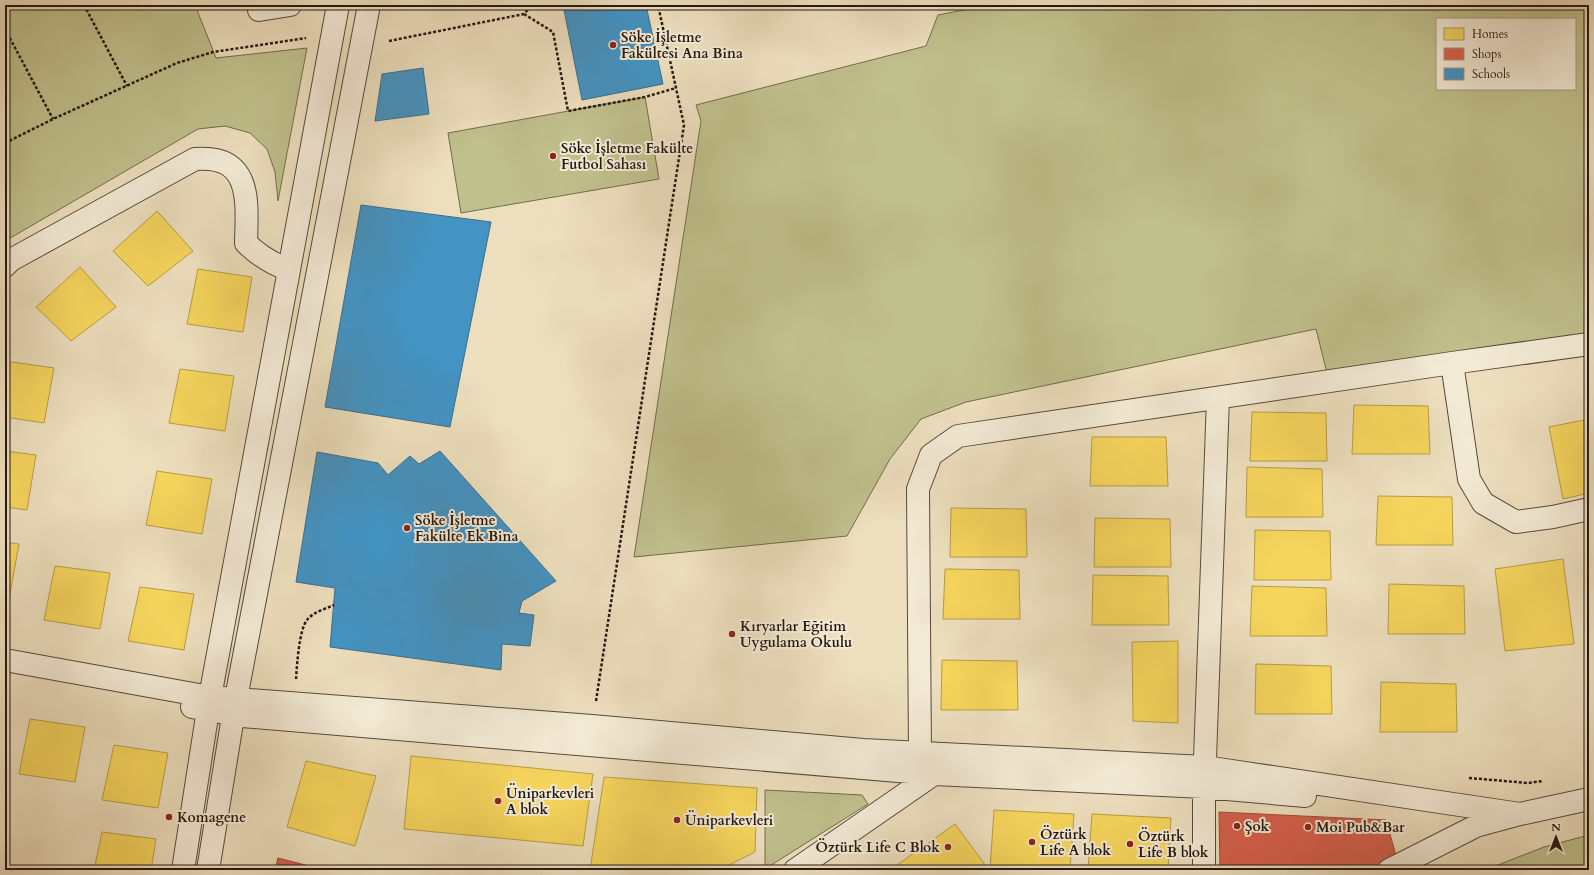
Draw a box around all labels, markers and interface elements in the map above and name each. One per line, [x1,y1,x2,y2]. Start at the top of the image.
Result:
legend [1436,18,1576,90]
text: Homes [1472,26,1508,42]
place label: Söke İşletme Fakültesi Ana Bina [621,27,743,63]
marker: Söke İşletme Fakültesi Ana Bina [608,40,618,50]
text: Shops [1472,46,1501,62]
text: Schools [1472,66,1510,82]
place label: Söke İşletme Fakülte Futbol Sahası [561,138,693,174]
marker: Söke İşletme Fakülte Futbol Sahası [548,151,558,161]
place label: Söke İşletme Fakülte Ek Bina [415,510,518,546]
marker: Söke İşletme Fakülte Ek Bina [402,523,412,533]
place label: Kıryarlar Eğitim Uygulama Okulu [740,617,852,652]
marker: Kıryarlar Eğitim Uygulama Okulu [727,629,737,639]
place label: Üniparkevleri A blok [506,783,595,819]
marker: Üniparkevleri A blok [493,796,503,806]
place label: Komagene [177,808,246,827]
place label: Üniparkevleri [685,810,774,830]
marker: Komagene [164,812,174,822]
marker: Üniparkevleri [672,815,682,825]
place label: Şok [1245,817,1270,836]
north arrow [1536,817,1576,857]
place label: Moi Pub&Bar [1316,818,1405,837]
text: N [1551,820,1561,835]
marker: Şok [1232,821,1242,831]
marker: Moi Pub&Bar [1303,822,1313,832]
place label: Öztürk Life A blok [1040,824,1111,860]
place label: Öztürk Life B blok [1138,826,1209,862]
place label: Öztürk Life C Blok [815,837,940,857]
marker: Öztürk Life A blok [1027,837,1037,847]
marker: Öztürk Life B blok [1125,839,1135,849]
marker: Öztürk Life C Blok [943,842,953,852]

